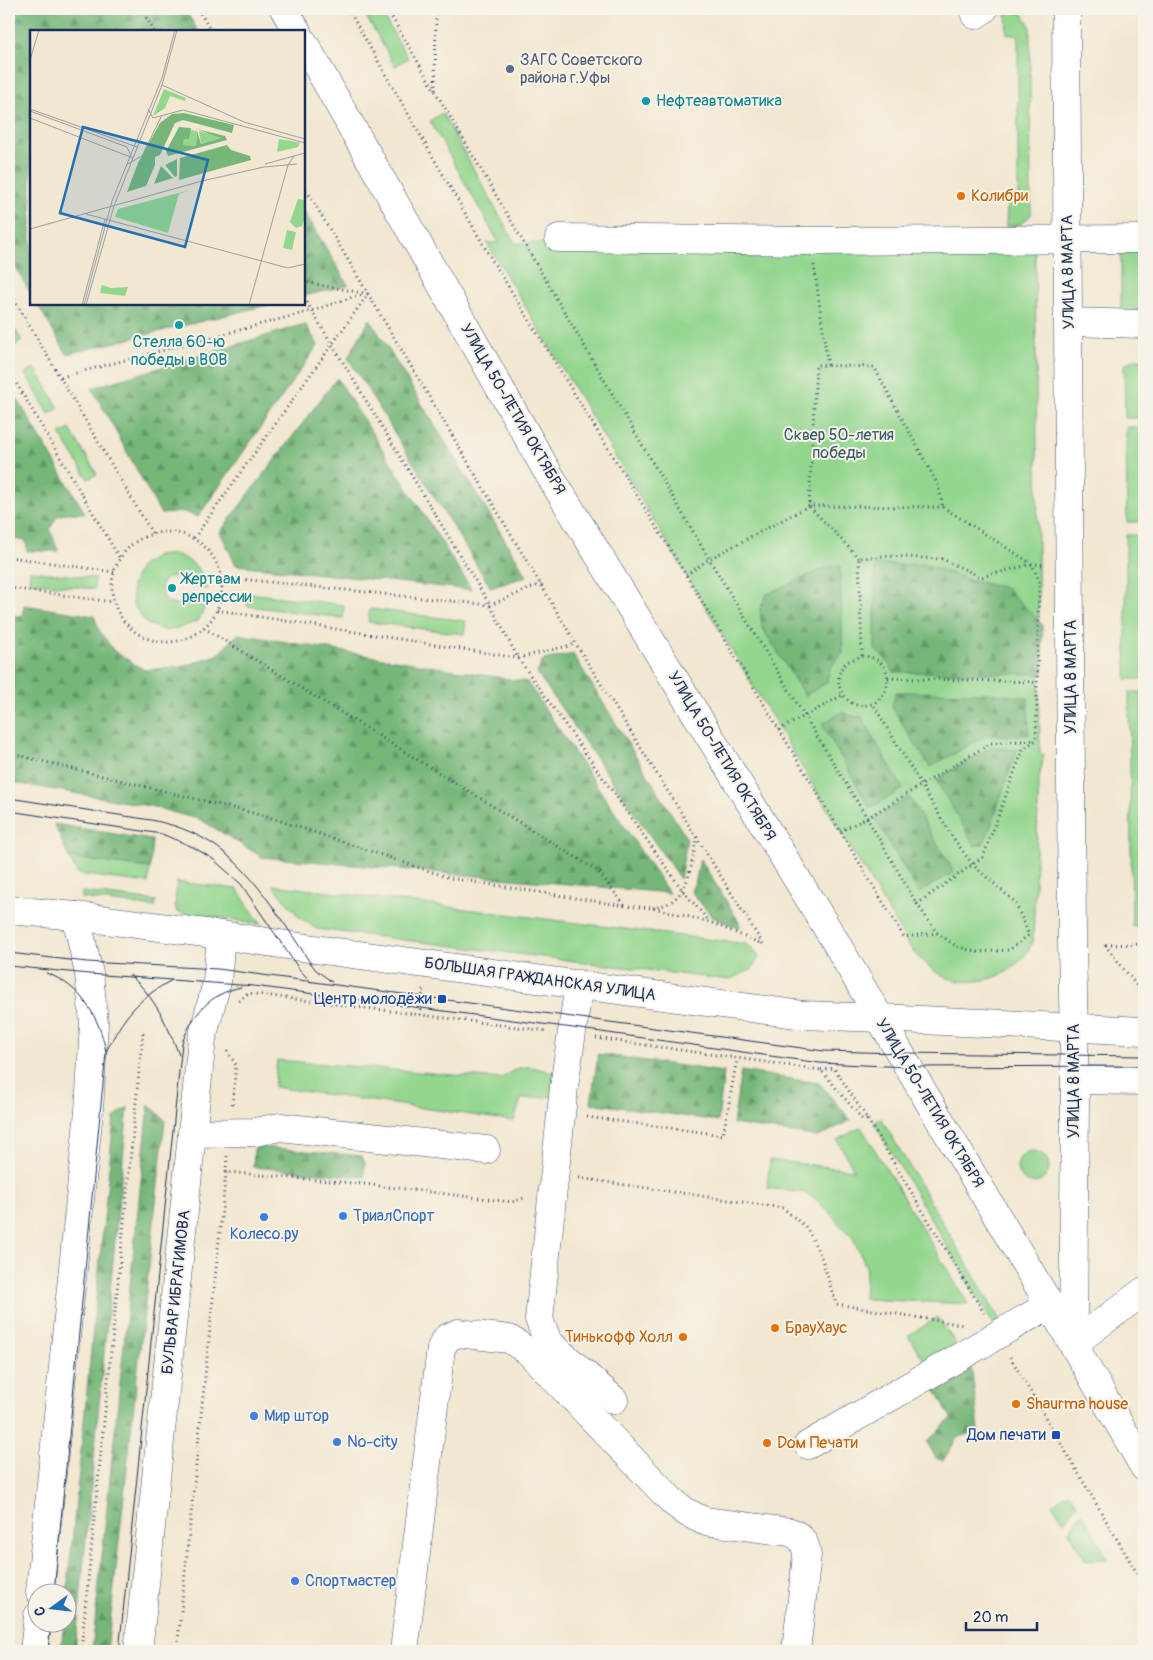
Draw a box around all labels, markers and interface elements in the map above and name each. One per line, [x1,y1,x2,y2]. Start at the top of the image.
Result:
inset map [30,30,305,305]
place label: ЗАГС Советского района г.Уфы [520,50,643,88]
marker: ЗАГС Советского района г.Уфы [504,63,516,75]
place label: Нефтеавтоматика [656,91,782,111]
marker: Нефтеавтоматика [640,95,652,107]
place label: Колибри [971,186,1028,206]
marker: Колибри [955,190,967,202]
street label: УЛИЦА 8 МАРТА [1057,214,1079,330]
marker: Стелла 60-ю победы в ВОВ [173,319,185,331]
street label: УЛИЦА 50-ЛЕТИЯ ОКТЯБРЯ [456,320,570,498]
place label: Стелла 60-ю победы в ВОВ [131,332,227,370]
park label: Сквер 50-летия победы [784,425,894,463]
place label: Жертвам репрессии [179,569,252,607]
marker: Жертвам репрессии [166,582,178,594]
street label: УЛИЦА 8 МАРТА [1061,620,1081,734]
street label: УЛИЦА 50-ЛЕТИЯ ОКТЯБРЯ [663,668,781,844]
street label: БОЛЬШАЯ ГРАЖДАНСКАЯ УЛИЦА [423,953,657,1005]
place label: Центр молодёжи [314,989,432,1009]
marker: Центр молодёжи [436,993,448,1005]
street label: УЛИЦА 50-ЛЕТИЯ ОКТЯБРЯ [871,1015,989,1191]
street label: УЛИЦА 8 МАРТА [1064,1024,1084,1138]
place label: ТриалСпорт [353,1206,435,1226]
street label: БУЛЬВАР ИБРАГИМОВА [157,1209,195,1375]
marker: ТриалСпорт [337,1210,349,1222]
marker: Колесо.ру [258,1211,270,1223]
place label: Колесо.ру [230,1224,299,1244]
place label: БрауХаус [785,1318,847,1338]
marker: БрауХаус [769,1322,781,1334]
place label: Тинькофф Холл [565,1327,673,1347]
marker: Тинькофф Холл [677,1331,689,1343]
place label: Shaurma house [1026,1394,1128,1414]
marker: Shaurma house [1010,1398,1022,1410]
place label: Мир штор [264,1406,329,1426]
marker: Мир штор [248,1410,260,1422]
place label: Дом печати [966,1425,1046,1445]
marker: Дом печати [1050,1429,1062,1441]
place label: No-city [347,1432,398,1452]
place label: Dом Печати [777,1433,858,1453]
marker: No-city [331,1436,343,1448]
marker: Dом Печати [761,1437,773,1449]
place label: Спортмастер [305,1571,396,1591]
marker: Спортмастер [289,1575,301,1587]
north arrow [28,1582,78,1632]
scale bar [966,1600,1037,1632]
text: С [31,1605,49,1618]
text: 20 m [973,1608,1008,1627]

